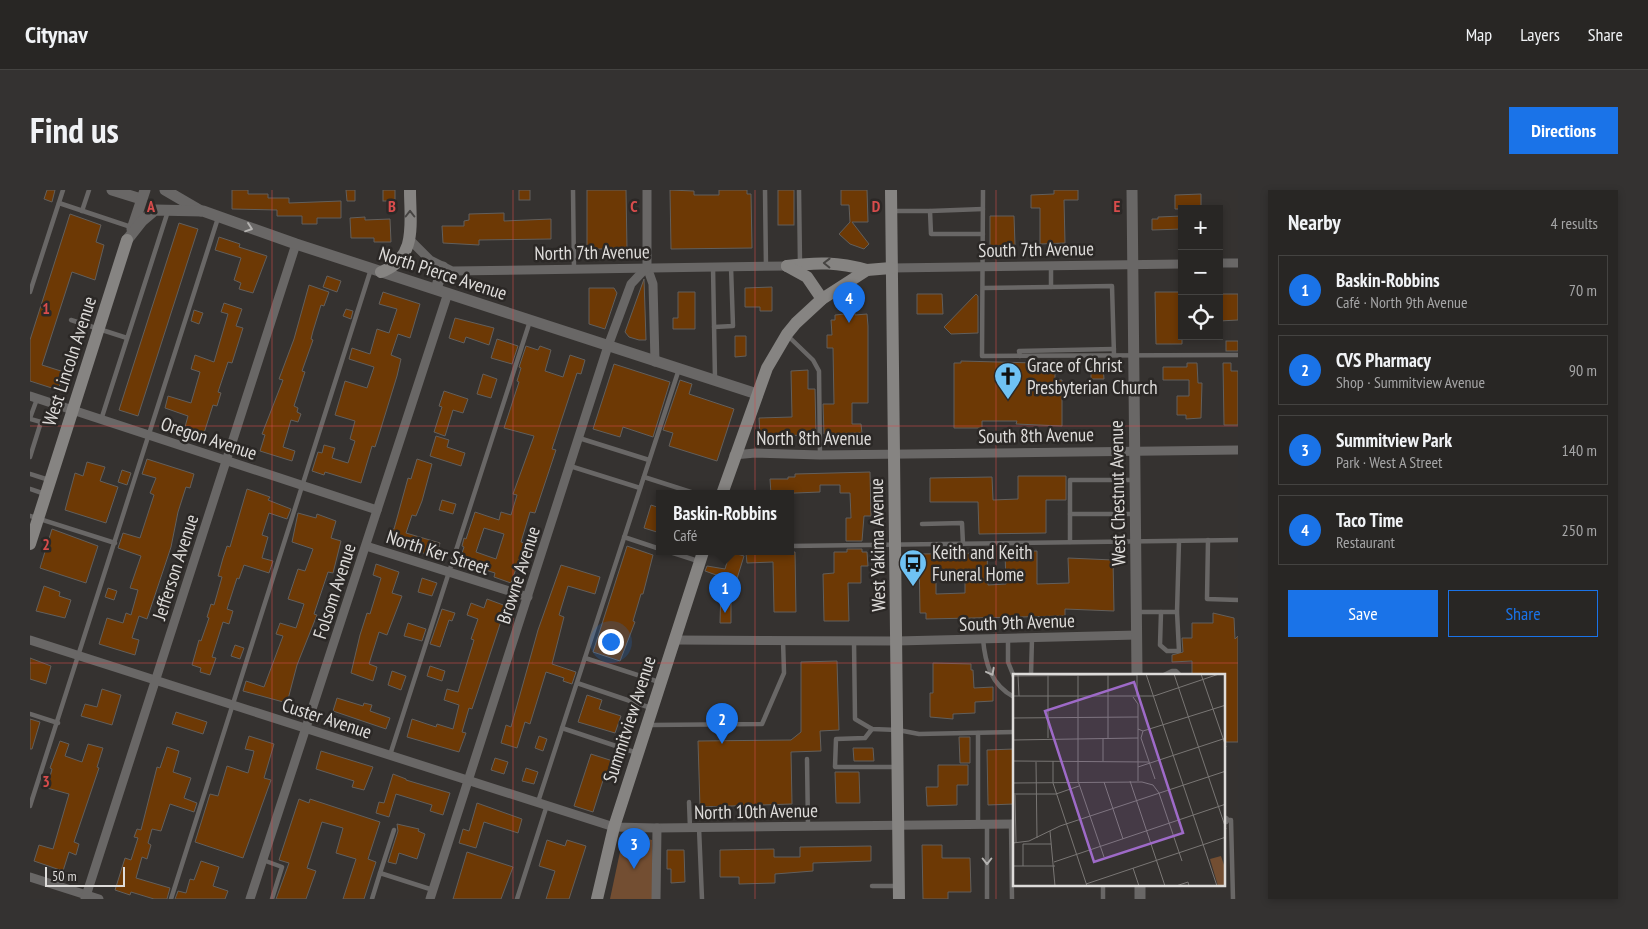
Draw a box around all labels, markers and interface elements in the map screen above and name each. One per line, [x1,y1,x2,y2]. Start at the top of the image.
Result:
text: Citynav [25,19,88,50]
text: Map [1466,23,1492,46]
text: Layers [1520,23,1560,46]
text: Share [1588,23,1623,46]
text: Find us [30,107,119,153]
button: Directions [1509,107,1618,154]
text: A [146,196,156,216]
text: B [388,196,396,216]
text: C [630,196,638,216]
text: D [872,196,881,216]
text: E [1114,196,1121,216]
map controls [1178,205,1223,340]
button: + [1178,205,1223,250]
text: Nearby [1288,209,1341,236]
one-way arrow [405,210,415,218]
text: 4 results [1551,213,1598,233]
one-way arrow [244,222,253,232]
street label: South 7th Avenue [978,236,1094,262]
street label: North 7th Avenue [534,239,650,265]
street label: North Pierce Avenue [376,241,510,305]
button: − [1178,250,1223,295]
one-way arrow [823,258,831,268]
text: Baskin-Robbins [1336,268,1440,292]
text: 1 [1301,280,1309,300]
text: 70 m [1569,280,1597,300]
pin: 4 [833,282,865,323]
text: Café · North 9th Avenue [1336,292,1468,312]
street label: West Lincoln Avenue [37,293,101,429]
button: locate [1178,295,1223,340]
text: 1 [42,298,50,318]
text: CVS Pharmacy [1336,348,1431,372]
place label: Grace of Christ Presbyterian Church [1027,353,1158,399]
text: 2 [1301,360,1309,380]
text: 90 m [1569,360,1597,380]
church icon: Grace of Christ Presbyterian Church [993,361,1023,400]
text: Shop · Summitview Avenue [1336,372,1485,392]
street label: Oregon Avenue [158,411,260,465]
street label: West Chestnut Avenue [1104,420,1130,566]
street label: South 8th Avenue [978,422,1094,448]
street label: North 8th Avenue [756,426,872,450]
text: Summitview Park [1336,428,1452,452]
text: 3 [1301,440,1309,460]
text: 140 m [1562,440,1597,460]
text: Park · West A Street [1336,452,1442,472]
street label: West Yakima Avenue [864,478,890,612]
popup [656,490,794,555]
text: Baskin-Robbins [673,501,777,525]
text: Taco Time [1336,508,1403,532]
street label: Jefferson Avenue [146,511,203,624]
text: 4 [1301,520,1309,540]
text: 250 m [1562,520,1597,540]
street label: Browne Avenue [491,523,545,627]
street label: North Ker Street [384,524,493,580]
text: Café [673,525,697,545]
text: Restaurant [1336,532,1395,552]
text: 2 [42,534,50,554]
street label: Folsom Avenue [307,540,361,642]
place label: Keith and Keith Funeral Home [932,540,1033,586]
bus stop icon: Keith and Keith Funeral Home [898,548,928,587]
pin: 1 [709,572,741,613]
button: Save [1288,590,1438,637]
button: Share [1448,590,1598,637]
street label: South 9th Avenue [959,608,1075,636]
your location [598,629,624,655]
street label: Summitview Avenue [597,652,661,785]
one-way arrow [985,667,995,676]
inset map [1013,674,1226,886]
street label: Custer Avenue [279,692,375,744]
pin: 2 [706,703,738,744]
text: 3 [42,771,50,791]
street label: North 10th Avenue [694,798,818,824]
pin: 3 [618,828,650,869]
one-way arrow [982,858,992,866]
scale bar [45,864,125,887]
text: 50 m [52,867,77,885]

